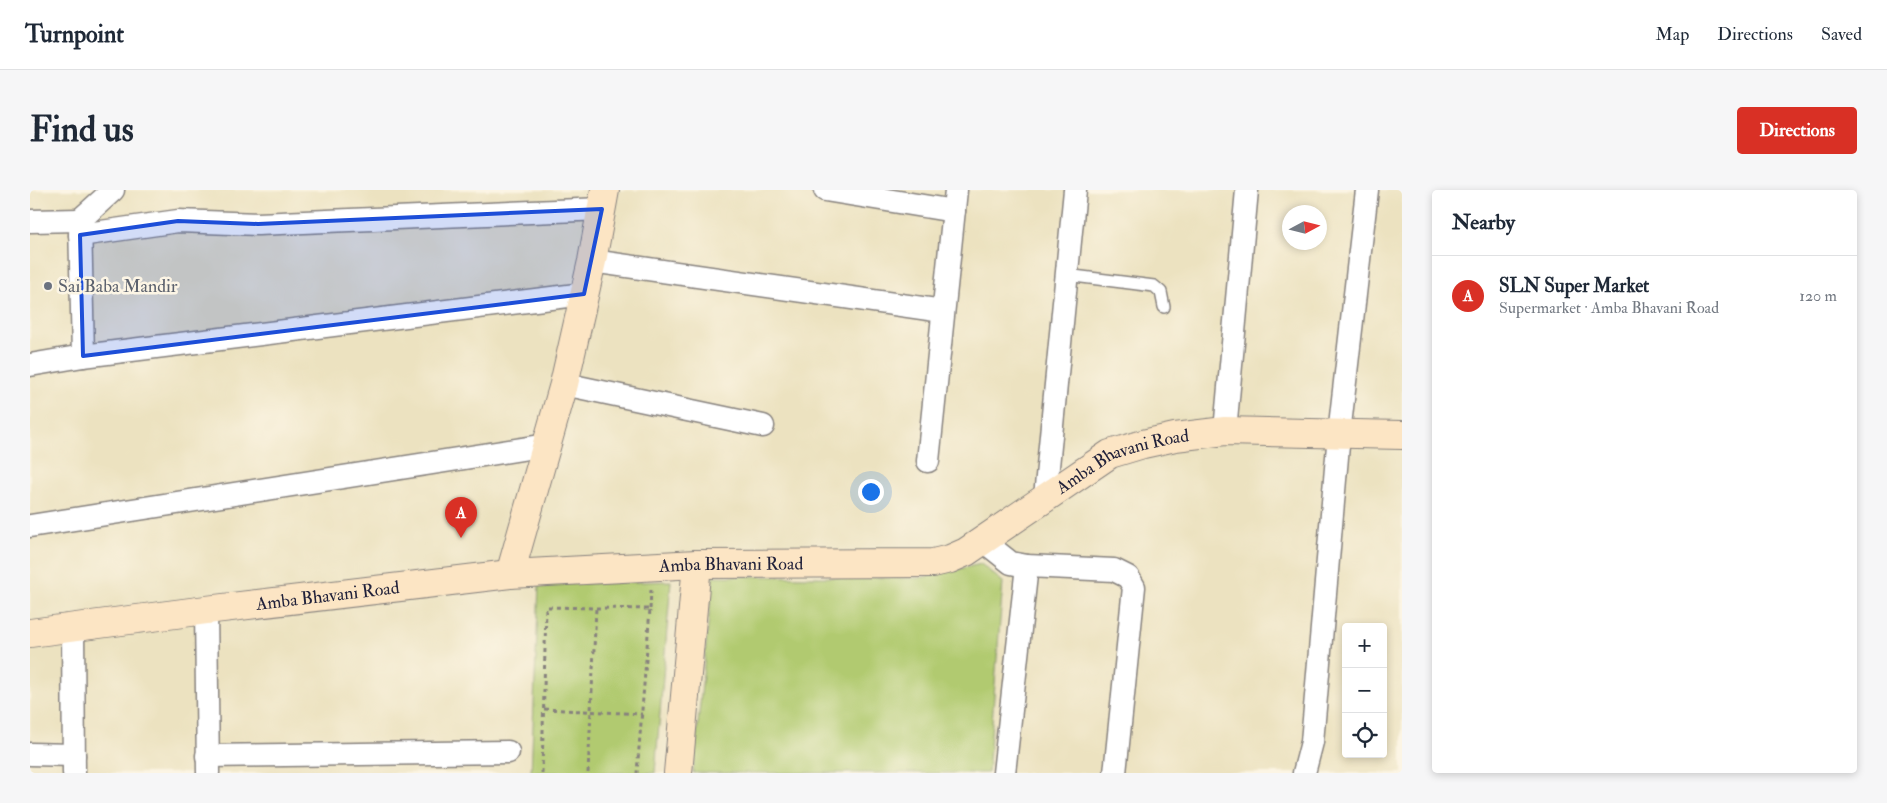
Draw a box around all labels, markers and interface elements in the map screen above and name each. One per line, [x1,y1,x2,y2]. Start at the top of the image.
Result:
text: Turnpoint [25,19,124,50]
text: Map [1656,23,1689,46]
text: Directions [1717,23,1793,46]
text: Saved [1821,23,1862,46]
button: Directions [1737,107,1857,154]
text: Find us [30,108,134,152]
north arrow [1282,205,1327,250]
text: Nearby [1452,209,1515,236]
text: SLN Super Market [1499,274,1649,298]
place label: Sai Baba Mandir [58,275,178,298]
marker: Sai Baba Mandir [42,280,54,292]
text: A [1463,286,1473,306]
text: 120 m [1799,286,1837,306]
text: Supermarket · Amba Bhavani Road [1499,298,1719,318]
street label: Amba Bhavani Road [1051,424,1190,500]
your location [858,479,884,505]
pin: A [445,497,477,538]
street label: Amba Bhavani Road [657,552,803,578]
street label: Amba Bhavani Road [254,576,401,616]
map controls [1342,623,1387,758]
button: + [1342,623,1387,668]
button: − [1342,668,1387,713]
button: locate [1342,713,1387,758]

